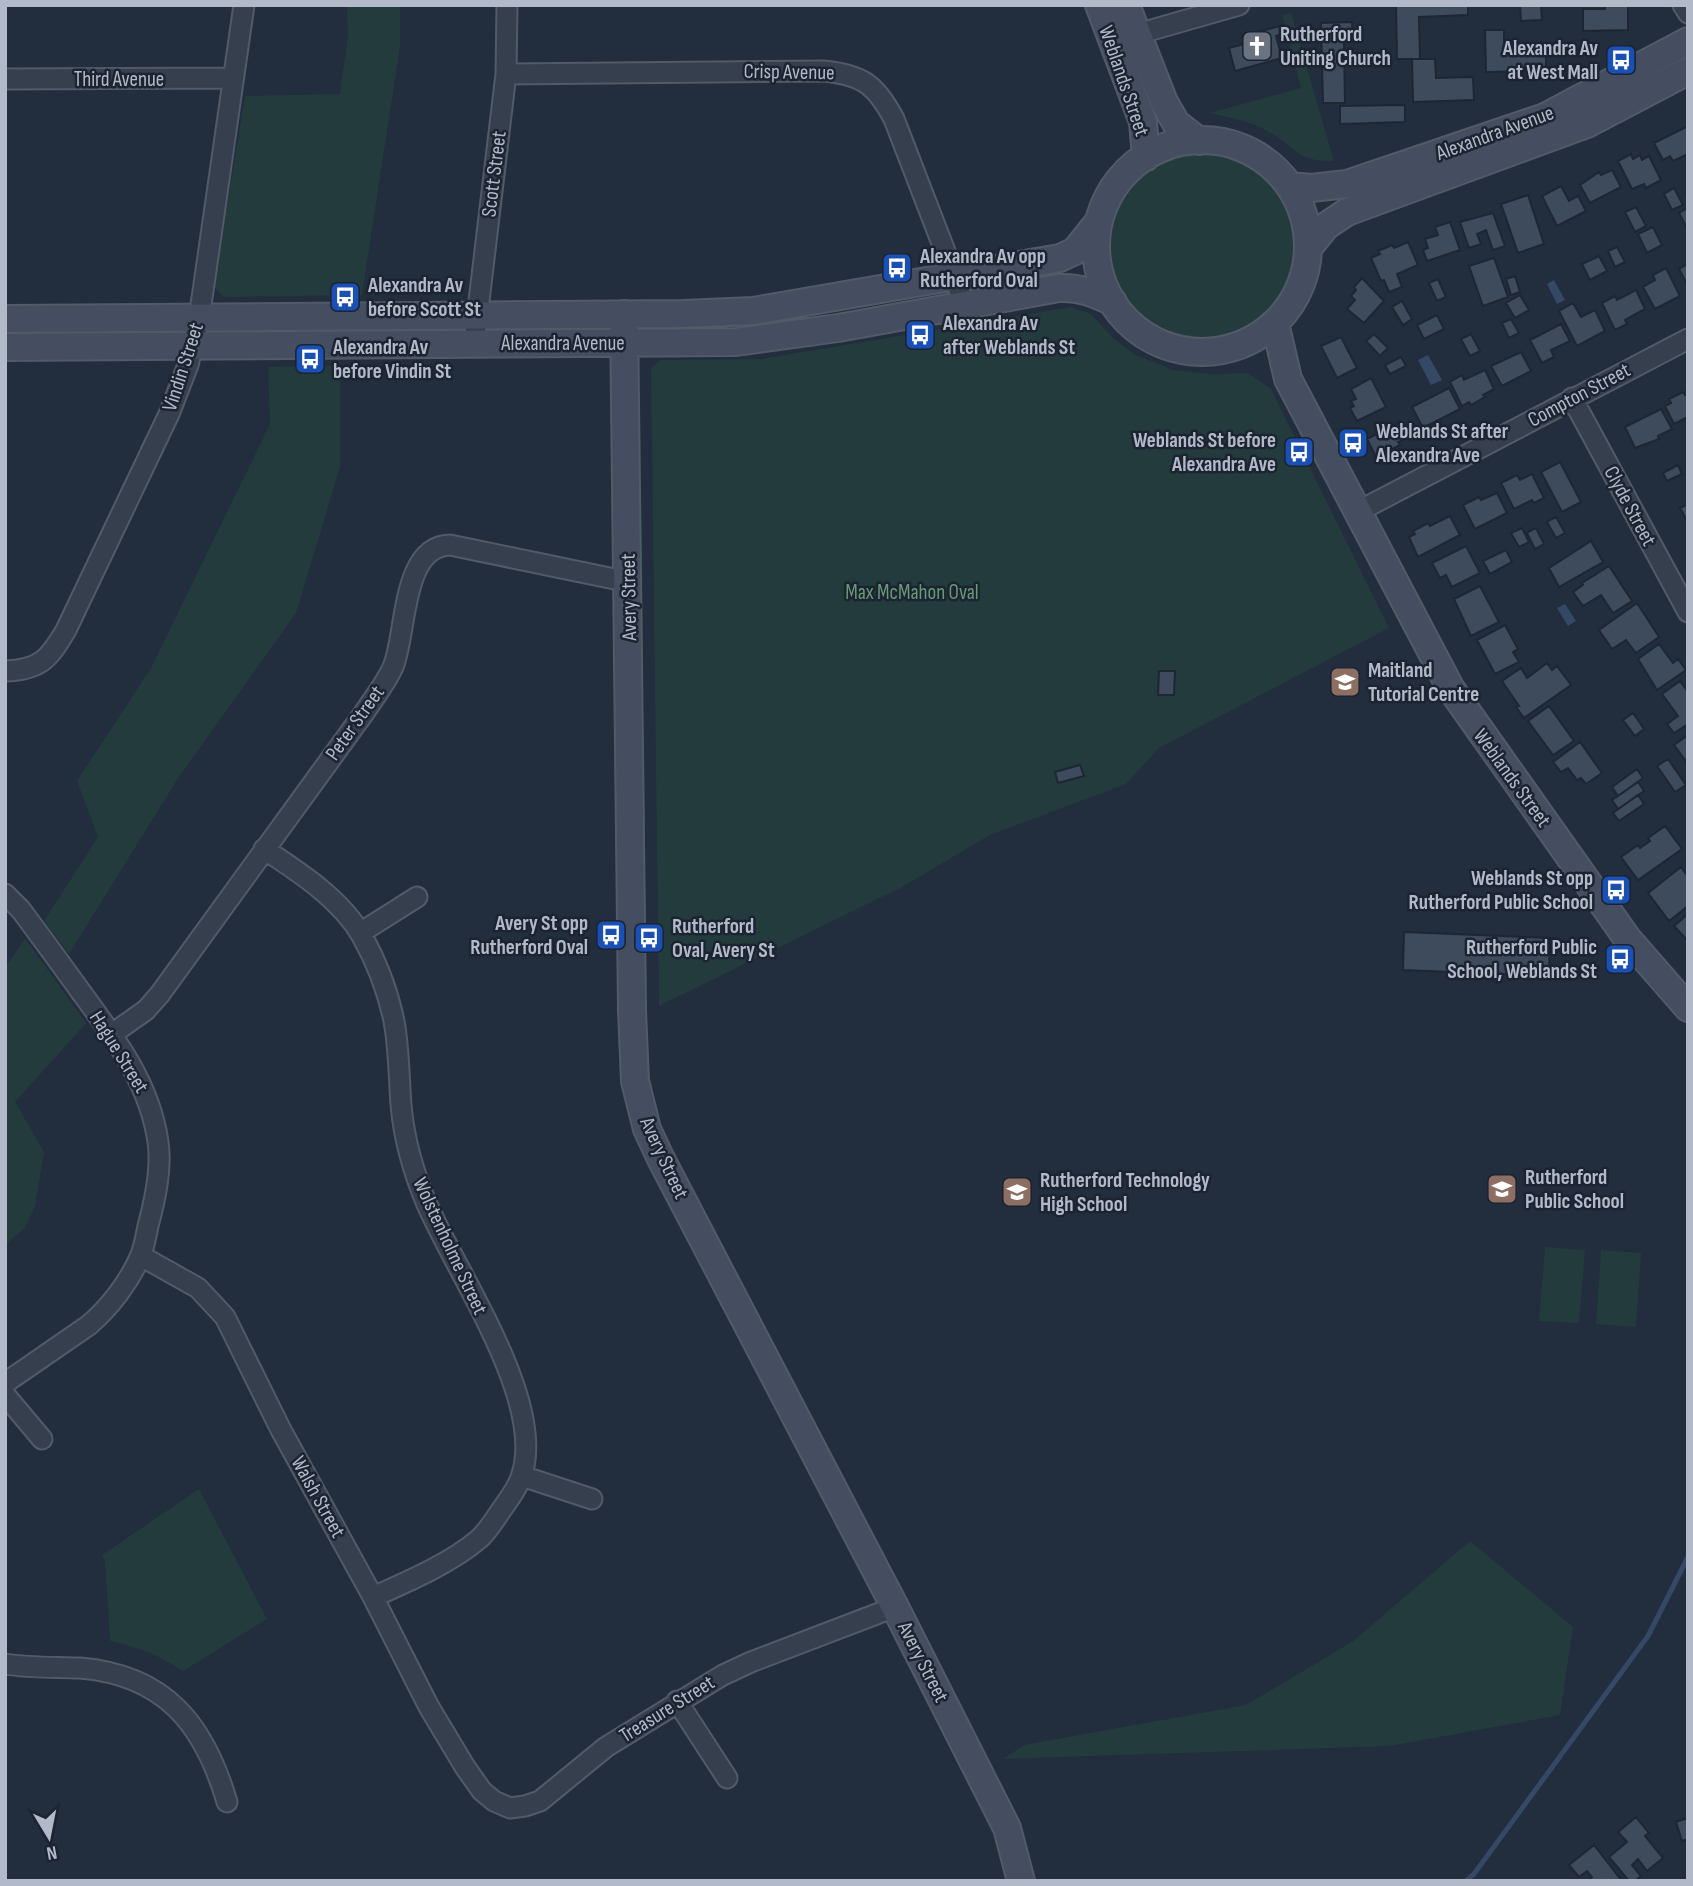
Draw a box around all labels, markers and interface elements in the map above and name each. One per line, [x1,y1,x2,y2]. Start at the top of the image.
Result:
street label: Weblands Street [1093,22,1155,140]
place label: Rutherford Uniting Church [1280,22,1391,71]
church icon: Rutherford Uniting Church [1240,29,1274,63]
place label: Alexandra Av at West Mall [1502,36,1598,85]
bus stop icon: Alexandra Av at West Mall [1604,43,1638,77]
street label: Crisp Avenue [743,59,835,85]
street label: Third Avenue [74,67,164,92]
street label: Alexandra Avenue [1432,100,1557,166]
street label: Scott Street [476,130,512,218]
place label: Alexandra Av opp Rutherford Oval [919,244,1046,293]
bus stop icon: Alexandra Av opp Rutherford Oval [880,251,914,285]
place label: Alexandra Av before Scott St [367,273,481,322]
bus stop icon: Alexandra Av before Scott St [328,280,362,314]
place label: Alexandra Av after Weblands St [942,311,1075,360]
bus stop icon: Alexandra Av after Weblands St [903,318,937,352]
street label: Vindin Street [157,320,209,414]
street label: Alexandra Avenue [500,331,625,356]
place label: Alexandra Av before Vindin St [332,335,451,384]
bus stop icon: Alexandra Av before Vindin St [293,342,327,376]
street label: Compton Street [1523,358,1635,432]
place label: Weblands St after Alexandra Ave [1375,419,1509,468]
bus stop icon: Weblands St after Alexandra Ave [1336,426,1370,460]
place label: Weblands St before Alexandra Ave [1133,428,1276,477]
bus stop icon: Weblands St before Alexandra Ave [1282,435,1316,469]
street label: Clyde Street [1599,462,1661,550]
street label: Avery Street [616,553,642,642]
park label: Max McMahon Oval [845,580,979,605]
place label: Maitland Tutorial Centre [1368,658,1479,707]
school or university icon: Maitland Tutorial Centre [1328,665,1362,699]
street label: Peter Street [320,681,390,765]
street label: Weblands Street [1468,724,1556,832]
place label: Weblands St opp Rutherford Public School [1409,866,1593,915]
bus stop icon: Weblands St opp Rutherford Public School [1599,873,1633,907]
place label: Avery St opp Rutherford Oval [470,911,588,960]
place label: Rutherford Oval, Avery St [672,914,775,963]
bus stop icon: Avery St opp Rutherford Oval [594,918,628,952]
bus stop icon: Rutherford Oval, Avery St [632,921,666,955]
place label: Rutherford Public School, Weblands St [1447,935,1597,984]
bus stop icon: Rutherford Public School, Weblands St [1603,942,1637,976]
street label: Hague Street [84,1006,154,1098]
street label: Avery Street [634,1112,694,1203]
place label: Rutherford Public School [1525,1165,1624,1214]
place label: Rutherford Technology High School [1040,1168,1210,1217]
school or university icon: Rutherford Public School [1485,1172,1519,1206]
street label: Wolstenholme Street [407,1174,493,1318]
school or university icon: Rutherford Technology High School [1000,1175,1034,1209]
street label: Walsh Street [285,1452,351,1542]
street label: Avery Street [892,1617,954,1706]
street label: Treasure Street [615,1670,719,1748]
north arrow [14,1802,84,1872]
text: N [45,1840,59,1864]

